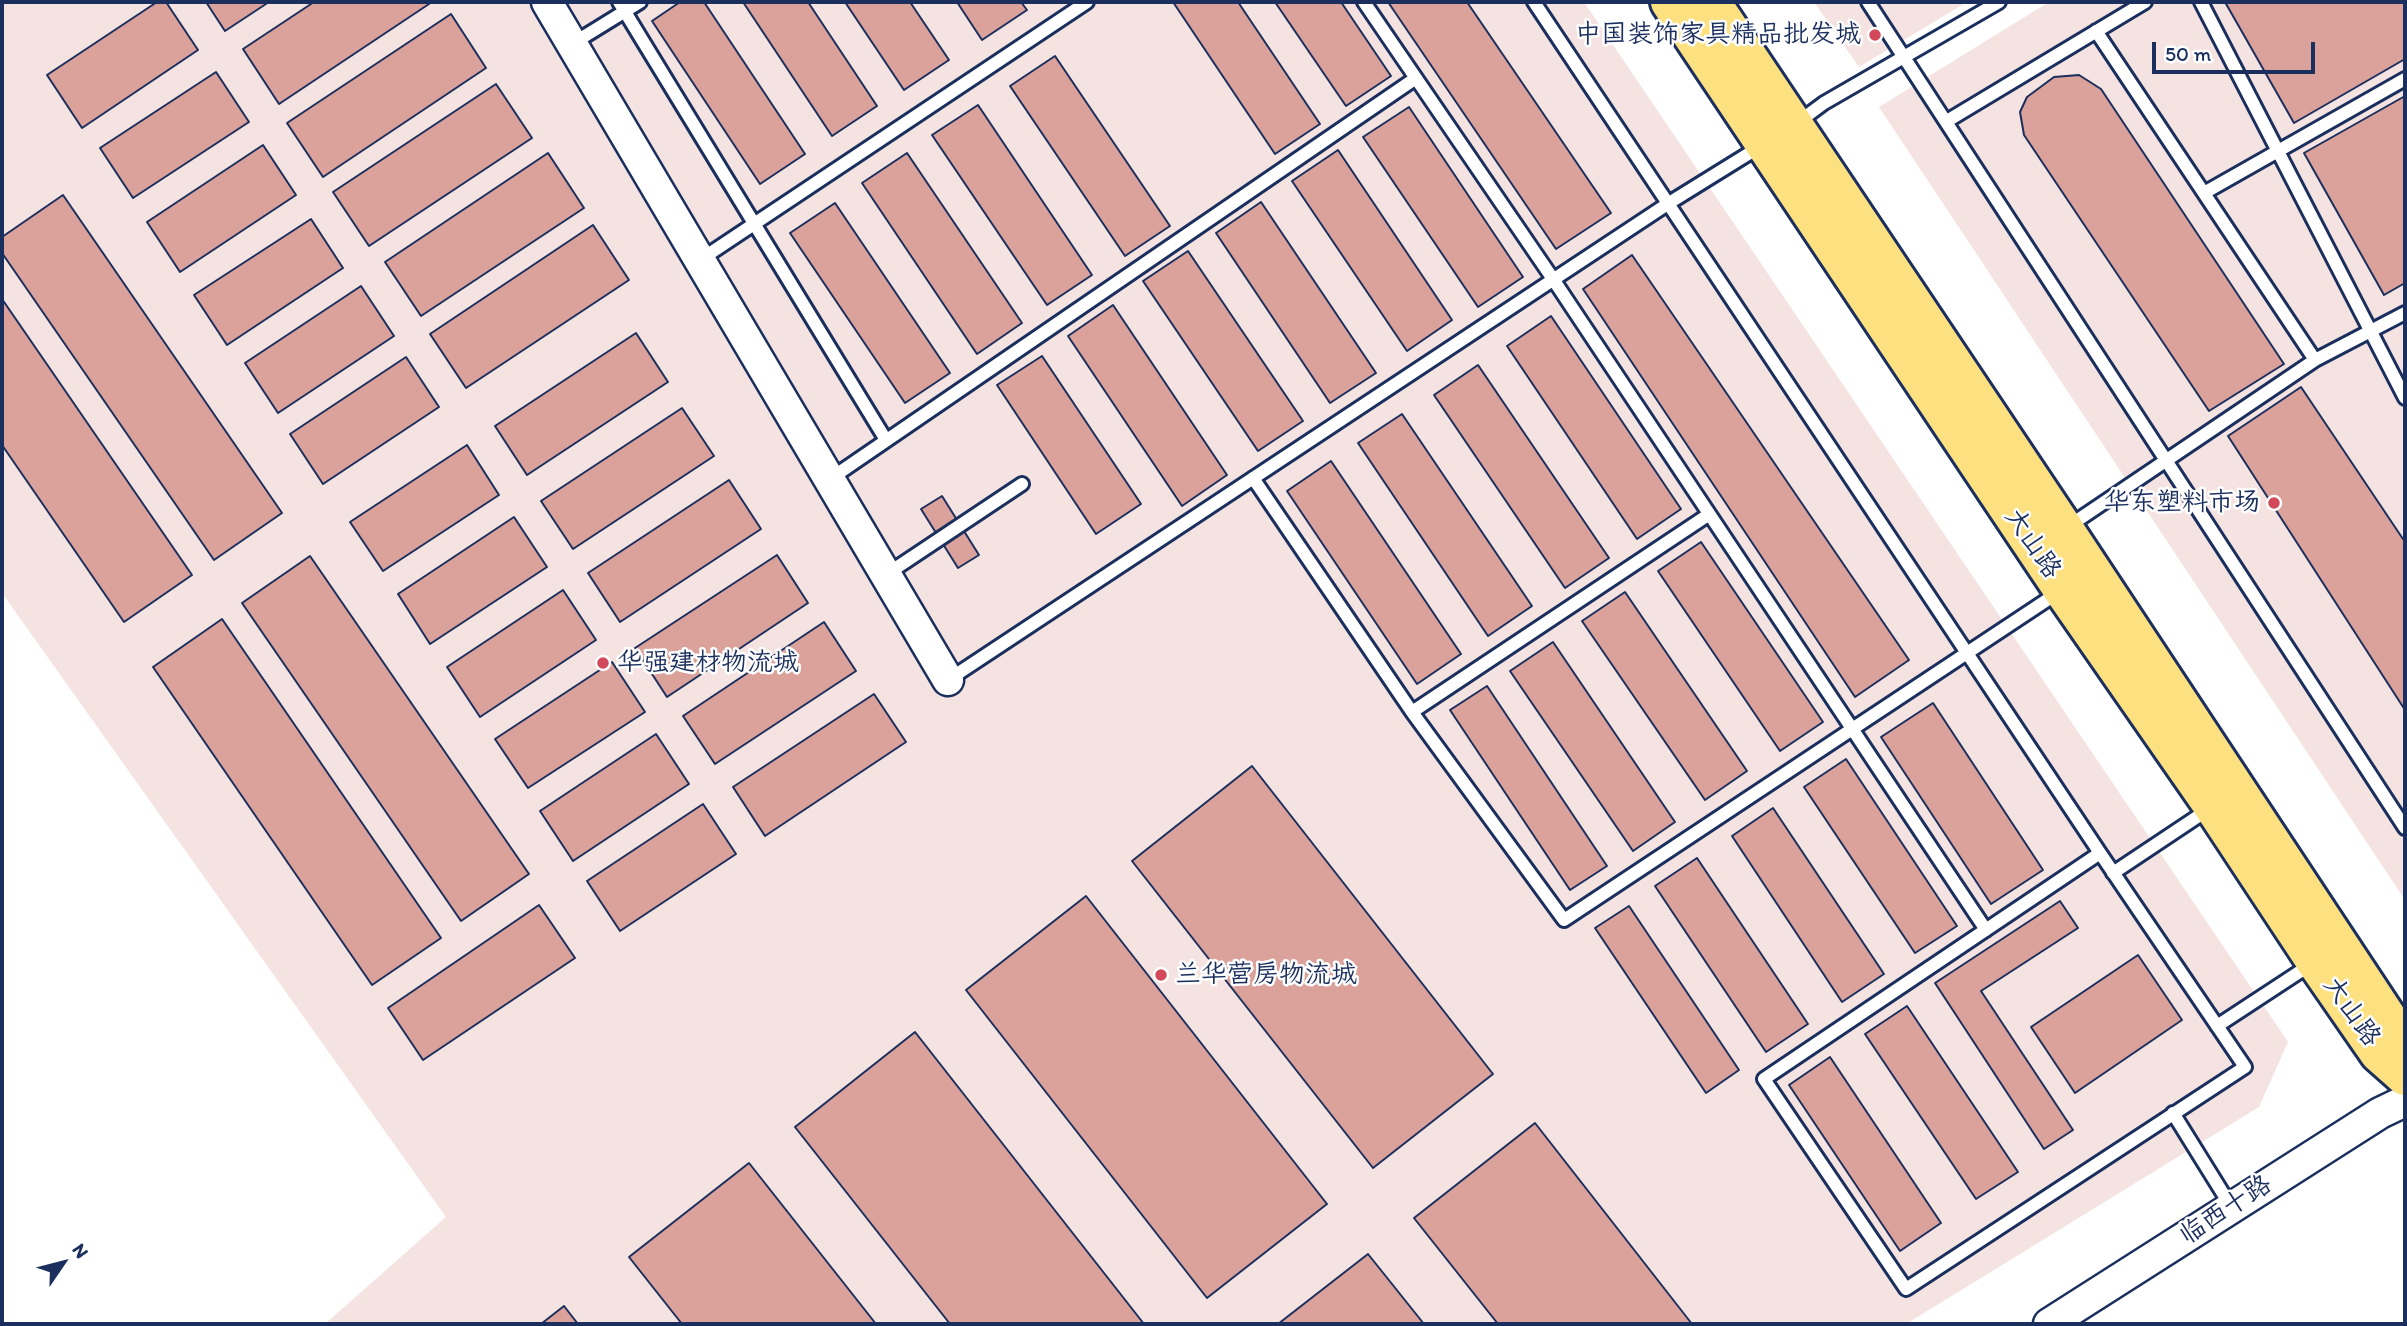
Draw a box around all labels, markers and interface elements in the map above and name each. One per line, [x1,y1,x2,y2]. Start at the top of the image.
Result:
place label: 中国装饰家具精品批发城 [1575,19,1861,51]
marker: 中国装饰家具精品批发城 [1867,27,1883,43]
scale bar [2155,28,2318,72]
text: 50 m [2165,41,2211,66]
place label: 华东塑料市场 [2104,487,2260,519]
marker: 华东塑料市场 [2266,495,2282,511]
street label: 大山路 [1997,503,2067,585]
place label: 华强建材物流城 [617,647,799,679]
marker: 华强建材物流城 [595,655,611,671]
place label: 兰华营房物流城 [1175,959,1357,991]
marker: 兰华营房物流城 [1153,967,1169,983]
street label: 大山路 [2316,971,2386,1053]
street label: 临西十路 [2174,1170,2278,1252]
north arrow [28,1228,98,1298]
text: N [68,1239,94,1263]

